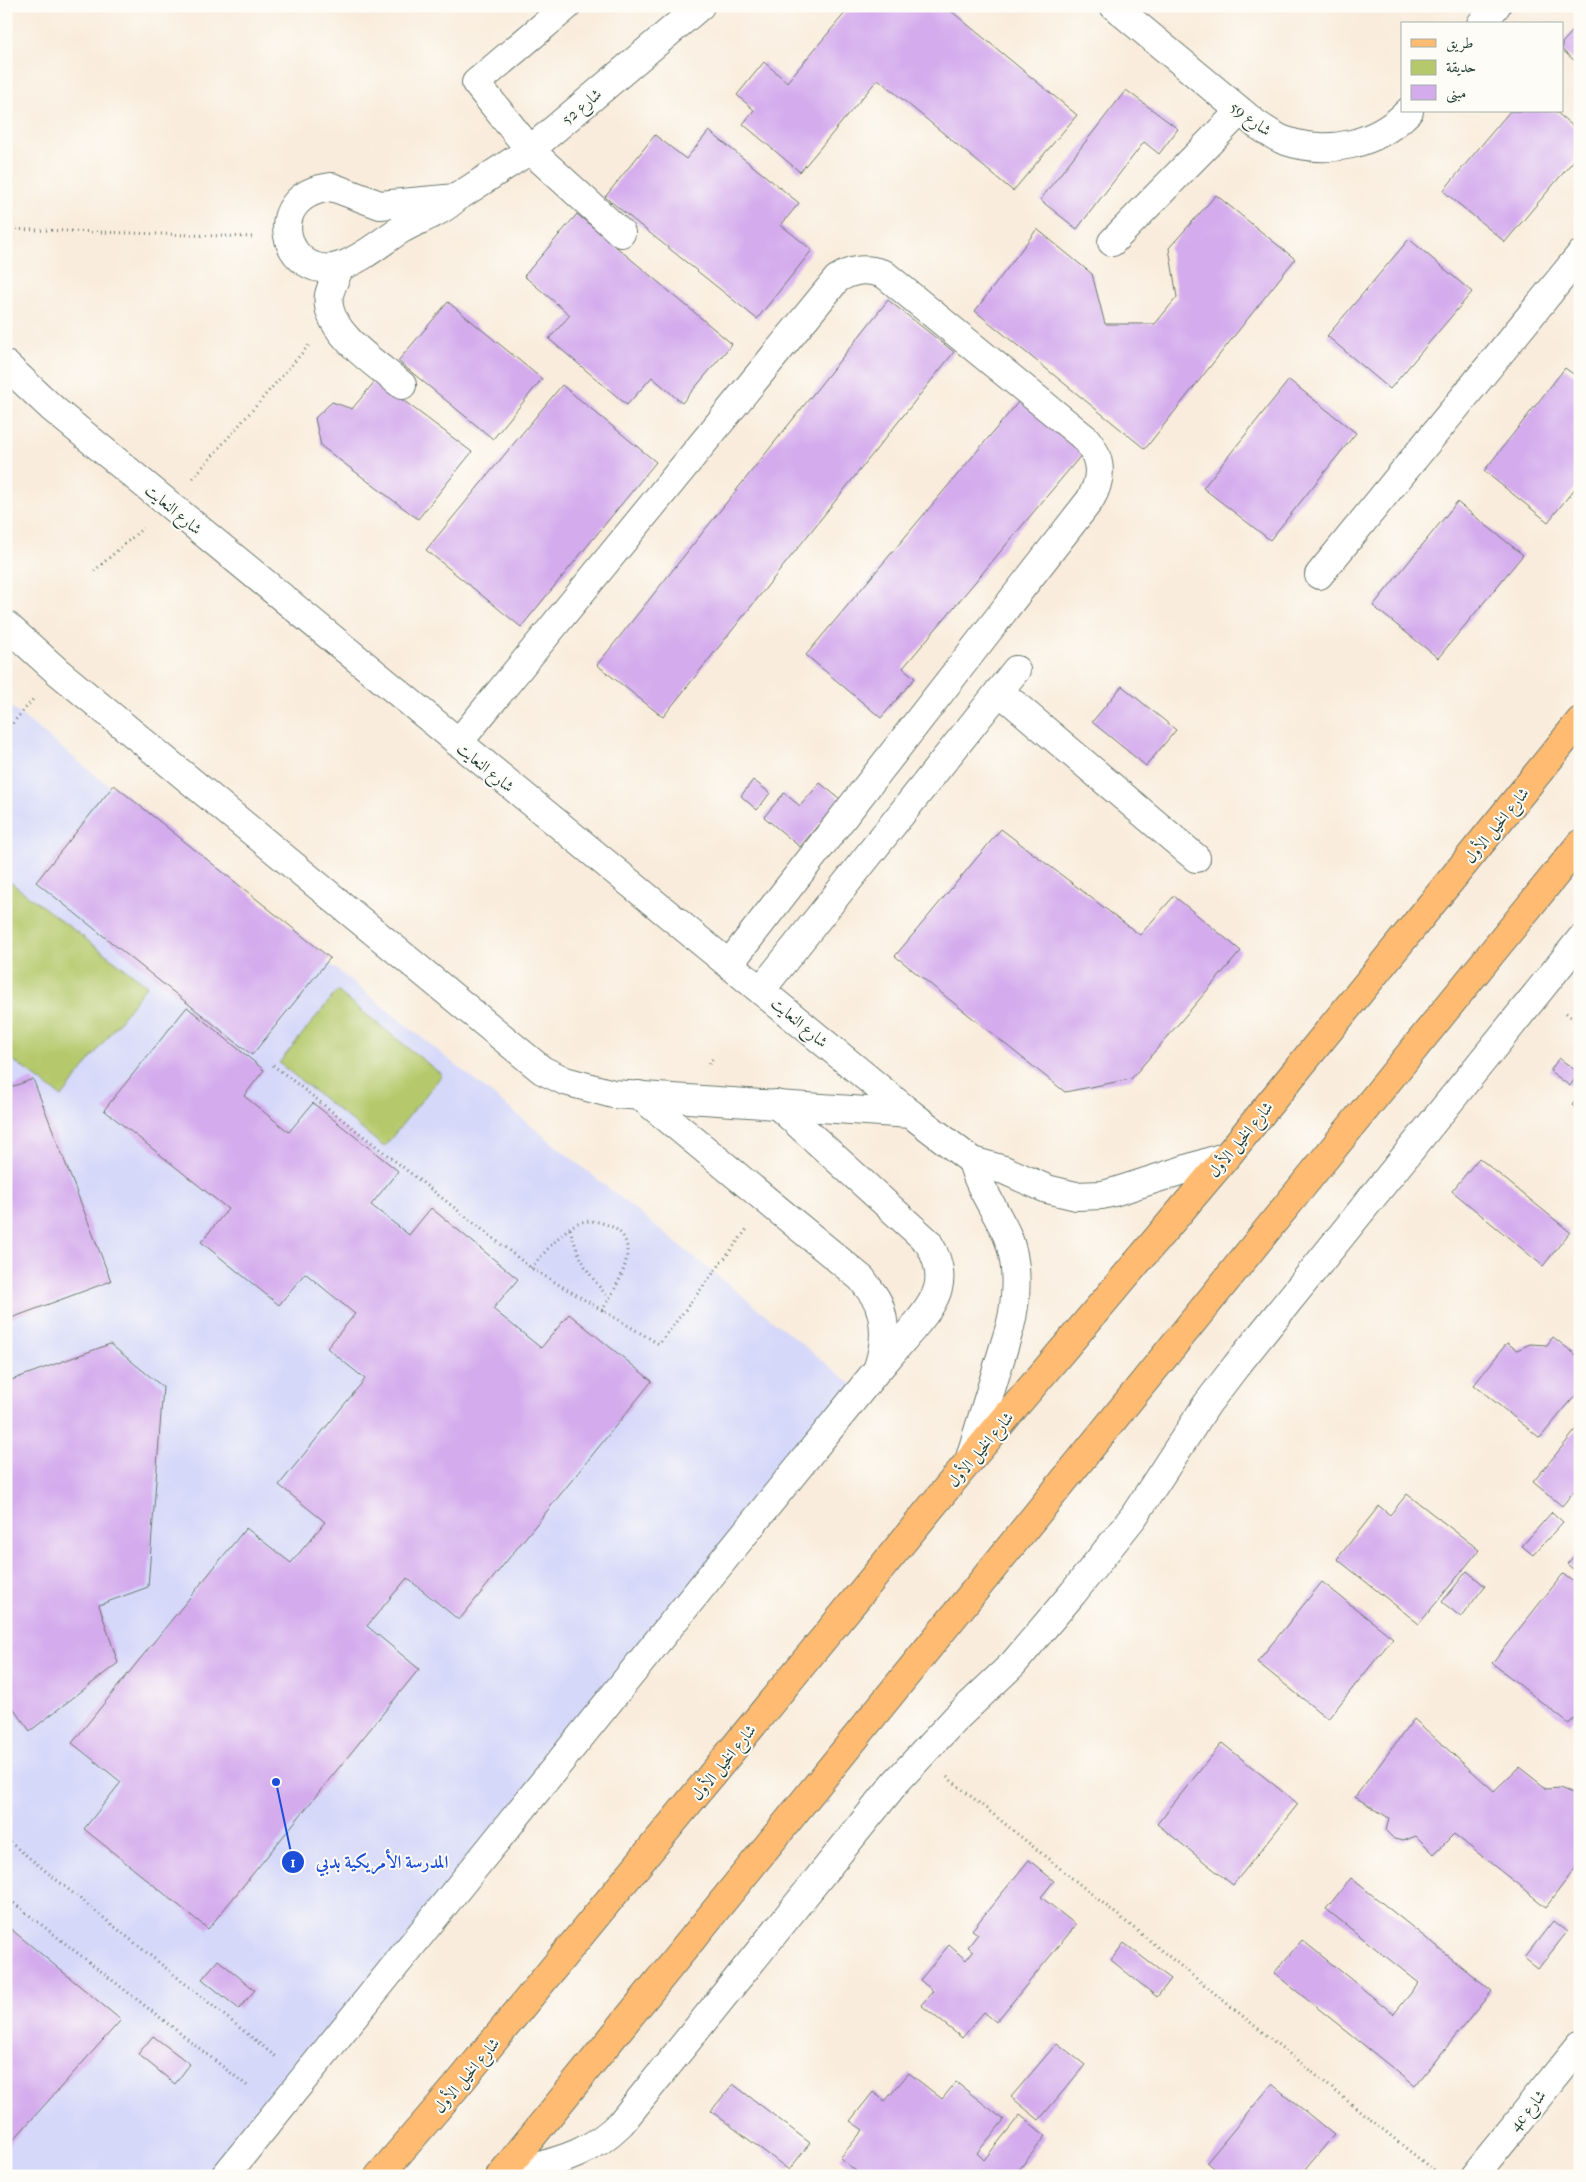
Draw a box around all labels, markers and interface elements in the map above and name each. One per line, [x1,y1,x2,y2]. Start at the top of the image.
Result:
legend [1401,22,1564,112]
text: طريق [1446,34,1473,53]
text: حديقة [1446,58,1476,76]
street label: شارع 52 [557,84,608,132]
text: مبنى [1446,84,1466,104]
street label: شارع 59 [1224,97,1275,143]
street label: شارع النعايت [139,480,206,542]
street label: شارع النعايت [451,739,518,799]
street label: شارع الخيل الأول [1458,782,1536,870]
street label: شارع النعايت [765,993,832,1055]
street label: شارع الخيل الأول [1202,1096,1280,1184]
street label: شارع الخيل الأول [942,1407,1020,1493]
street label: شارع الخيل الأول [685,1719,763,1807]
callout: المدرسة الأمريكية بدبي [281,1845,458,1878]
text: المدرسة الأمريكية بدبي [315,1848,448,1877]
text: 1 [290,1853,296,1871]
street label: شارع الخيل الأول [428,2033,506,2119]
street label: 4c شارع [1505,2086,1553,2137]

